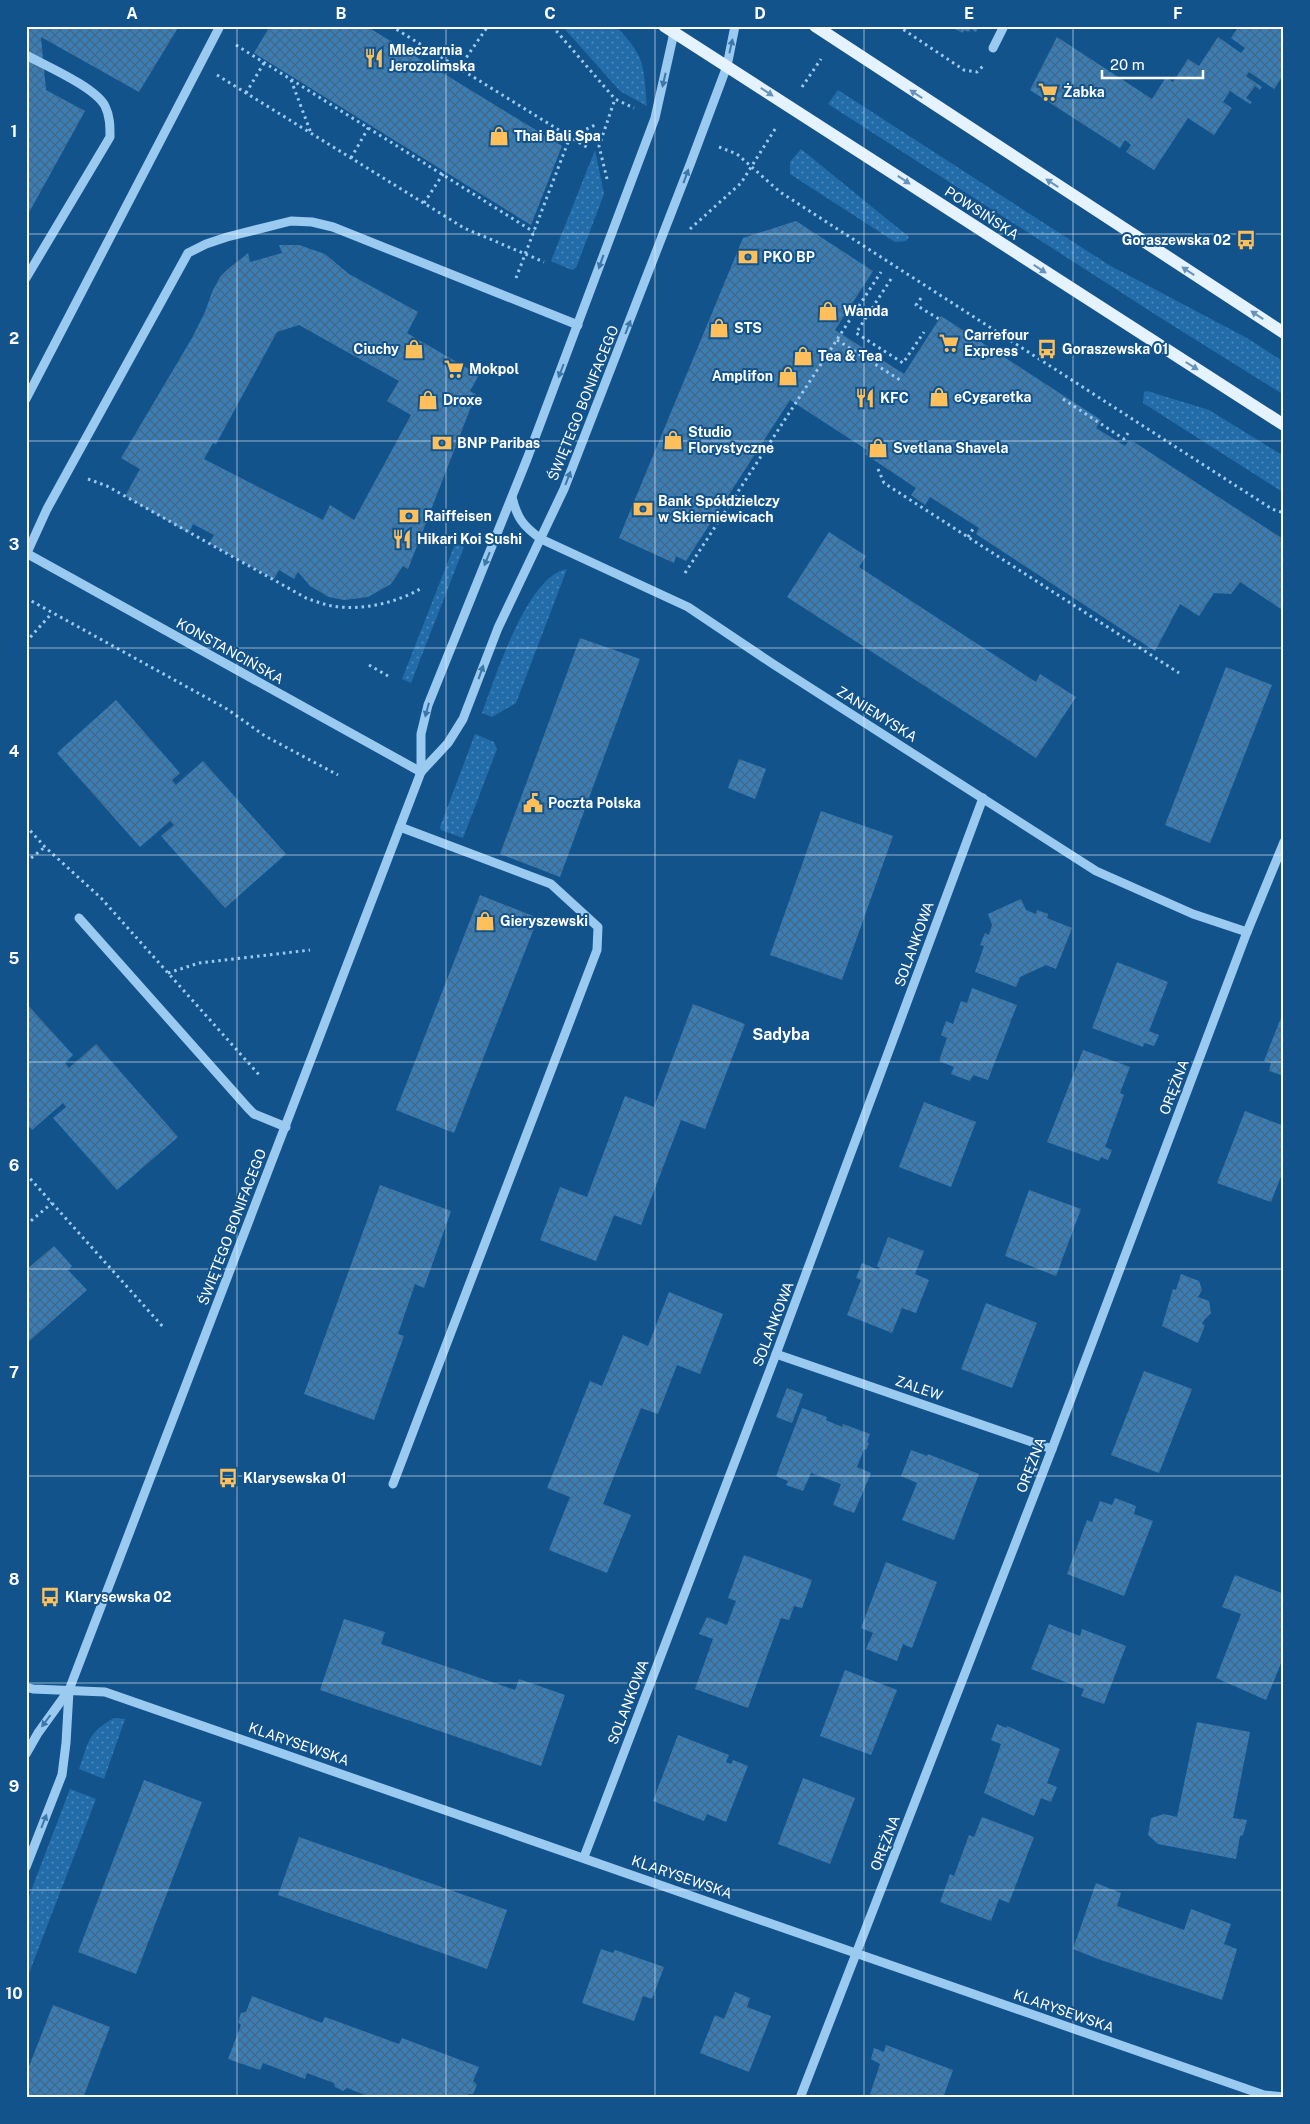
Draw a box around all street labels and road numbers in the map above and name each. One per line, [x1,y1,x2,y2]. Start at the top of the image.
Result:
street label: POWSIŃSKA [942,182,1023,243]
street label: ŚWIĘTEGO BONIFACEGO [543,322,622,483]
street label: KONSTANCIŃSKA [174,614,287,687]
street label: ZANIEMYSKA [834,683,920,745]
street label: SOLANKOWA [891,899,937,989]
street label: ORĘŻNA [1154,1056,1192,1117]
street label: ŚWIĘTEGO BONIFACEGO [193,1146,269,1307]
street label: SOLANKOWA [749,1279,797,1369]
street label: ZALEW [893,1372,945,1404]
street label: ORĘŻNA [1011,1434,1049,1495]
street label: SOLANKOWA [604,1657,652,1747]
street label: KLARYSEWSKA [247,1719,351,1769]
street label: ORĘŻNA [865,1812,903,1873]
street label: KLARYSEWSKA [630,1852,734,1902]
street label: KLARYSEWSKA [1012,1986,1116,2036]

